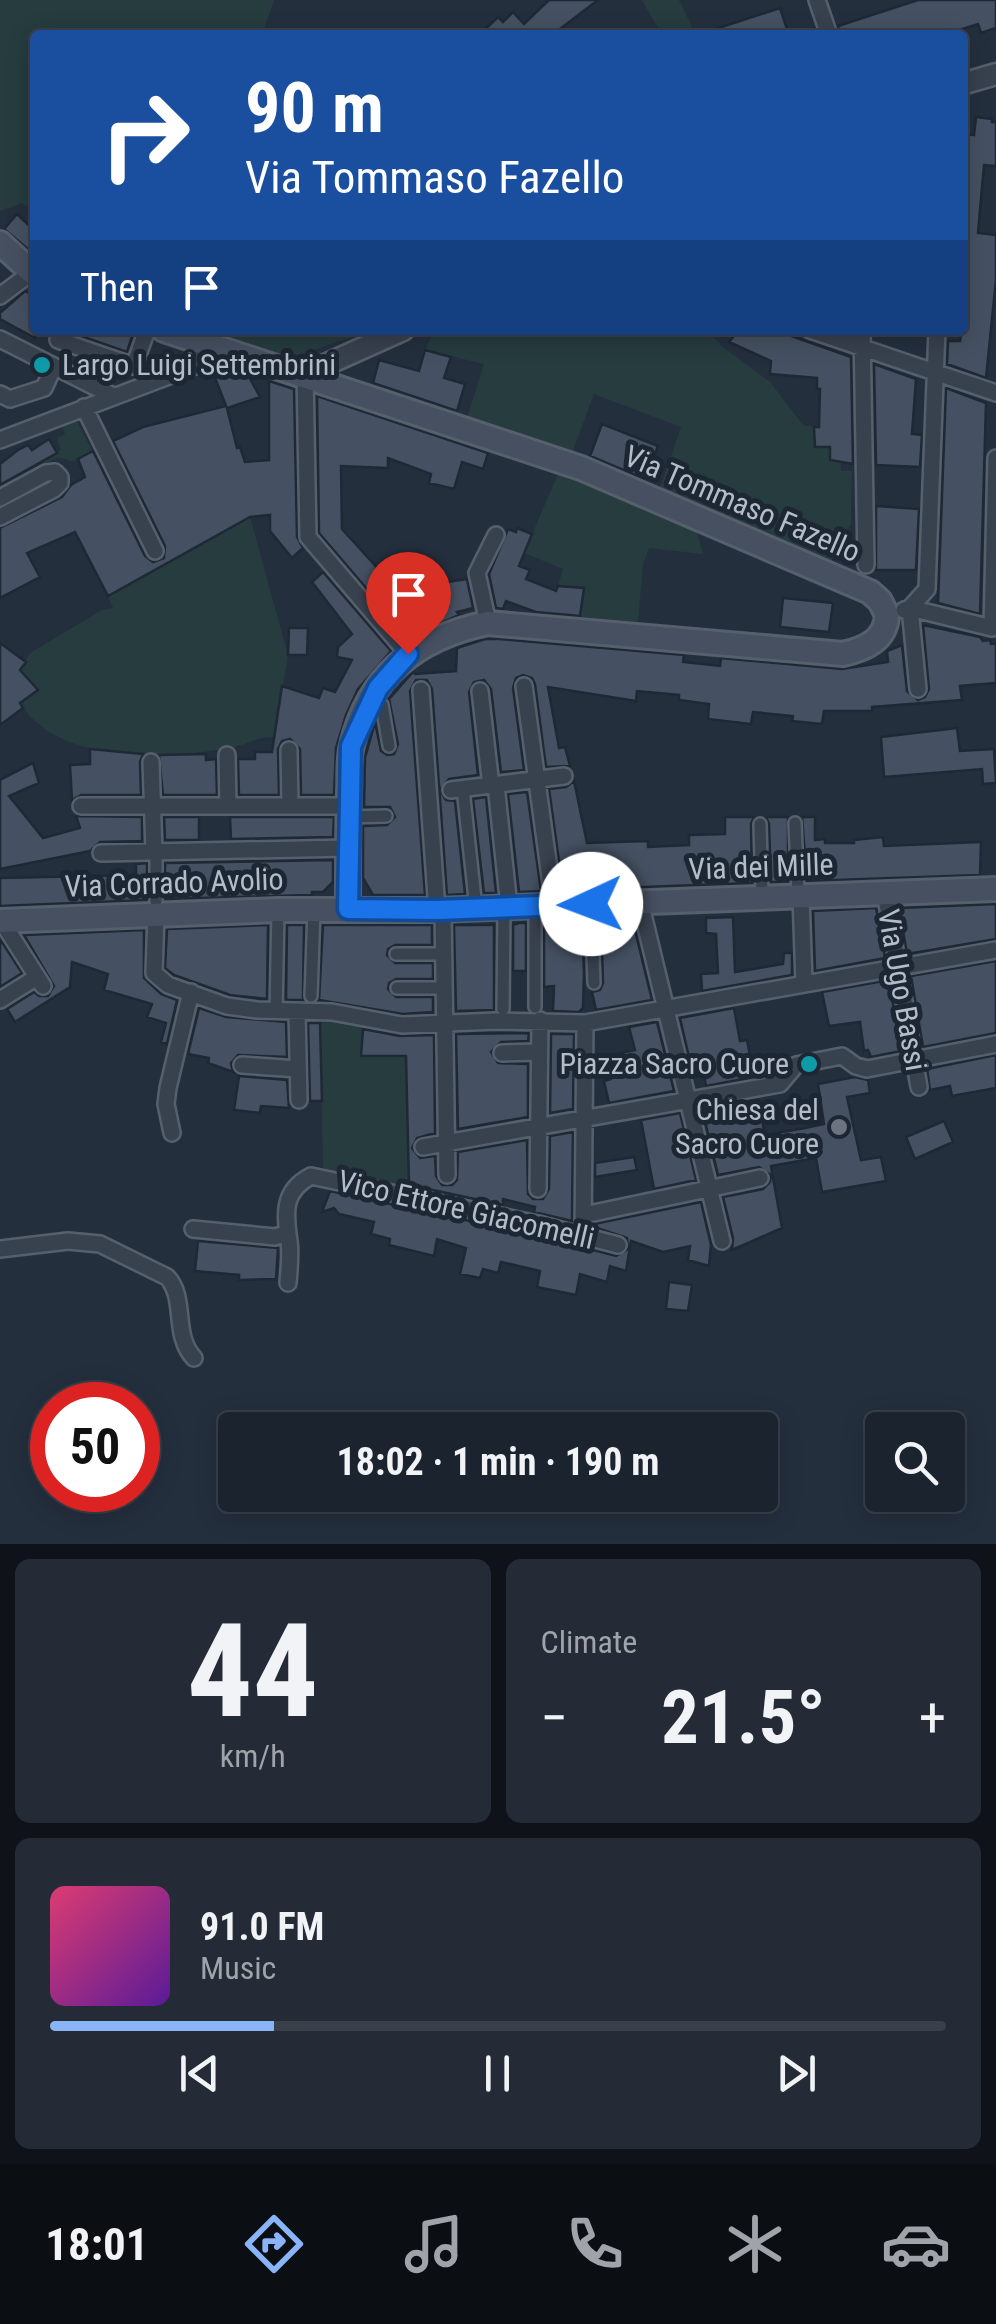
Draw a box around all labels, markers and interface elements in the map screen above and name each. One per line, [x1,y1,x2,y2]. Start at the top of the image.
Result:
text: 90 m [245,67,384,149]
icon: right [80,70,210,200]
text: Via Tommaso Fazello [245,151,624,204]
icon: arrive [174,260,229,315]
text: Then [80,266,154,310]
place label: Largo Luigi Settembrini [62,347,336,382]
marker: Largo Luigi Settembrini [31,354,53,376]
street label: Via Tommaso Fazello [619,438,865,569]
pin [366,552,451,655]
icon: arrive [381,567,436,622]
street label: Via dei Mille [688,846,834,887]
position arrow [539,852,643,956]
street label: Via Corrado Avolio [64,861,284,904]
street label: Via Ugo Bassi [871,906,934,1073]
place label: Piazza Sacro Cuore [559,1046,789,1081]
marker: Piazza Sacro Cuore [798,1053,820,1075]
place label: Chiesa del Sacro Cuore [675,1092,819,1161]
marker: Chiesa del Sacro Cuore [828,1116,850,1138]
street label: Vico Ettore Giacomelli [335,1163,598,1256]
speed limit sign: 50 [30,1382,160,1512]
map controls [865,1412,965,1512]
button: search [865,1412,965,1512]
text: 18:02 · 1 min · 190 m [337,1440,659,1484]
text: 44 [187,1595,318,1748]
text: Climate [541,1623,637,1661]
text: 21.5° [661,1673,826,1761]
text: − [541,1686,568,1750]
text: + [919,1686,946,1750]
text: km/h [220,1737,286,1775]
text: 91.0 FM [200,1905,324,1949]
text: Music [200,1949,276,1987]
icon: previous [172,2046,227,2101]
icon: pause [470,2046,525,2101]
icon: next [769,2046,824,2101]
icon: directions [239,2209,309,2279]
icon: music [399,2209,469,2279]
icon: phone [560,2209,630,2279]
icon: climate [720,2209,790,2279]
icon: car [881,2209,951,2279]
text: 18:01 [45,2218,149,2271]

